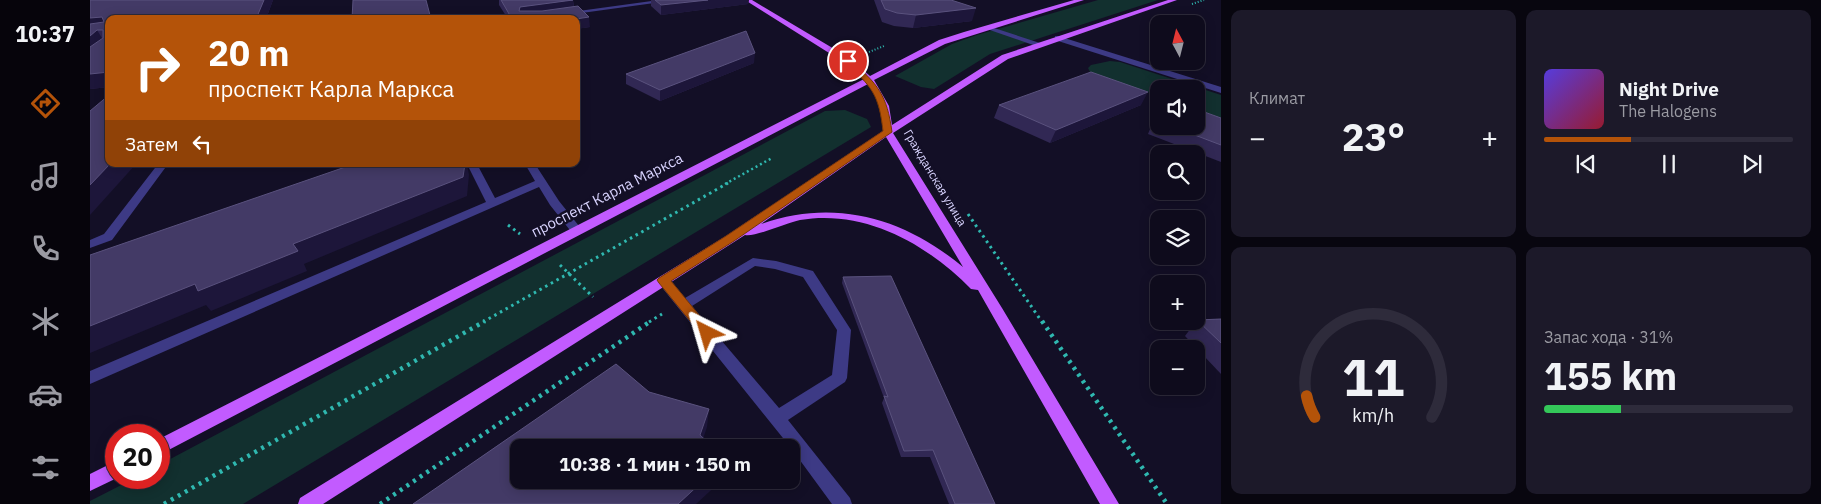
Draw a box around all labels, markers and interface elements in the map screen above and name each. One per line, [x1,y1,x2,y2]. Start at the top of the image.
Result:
north arrow [1150,15,1205,70]
map controls [1150,15,1205,395]
text: 10:37 [15,19,75,48]
text: 20 m [208,30,290,76]
icon: right [125,35,190,100]
pin [827,40,869,82]
icon: arrive [834,47,862,75]
text: проспект Карла Маркса [208,74,454,103]
text: Night Drive [1619,77,1719,101]
button: sound [1150,80,1205,135]
icon: directions [28,86,63,121]
text: Климат [1249,88,1305,108]
text: The Halogens [1619,101,1717,121]
text: 23° [1342,112,1405,161]
text: − [1249,119,1266,156]
text: + [1481,119,1498,156]
street label: Гражданская улица [901,127,971,229]
icon: left [188,130,216,158]
text: Затем [125,132,178,156]
button: search [1150,145,1205,200]
street label: проспект Карла Маркса [528,148,686,241]
icon: previous [1572,150,1600,178]
icon: pause [1655,150,1683,178]
icon: next [1738,150,1766,178]
icon: music [28,159,63,194]
button: layers [1150,210,1205,265]
icon: phone [28,231,63,266]
button: + [1150,275,1205,330]
icon: climate [28,304,63,339]
position arrow [680,306,732,358]
text: Запас хода · 31% [1544,327,1673,347]
button: − [1150,340,1205,395]
text: 11 [1342,343,1405,410]
text: 155 km [1544,351,1677,400]
icon: car [28,377,63,412]
text: km/h [1353,404,1395,427]
speed limit sign: 20 [105,424,170,489]
icon: filters [28,450,63,485]
text: 10:38 · 1 мин · 150 m [559,452,751,476]

